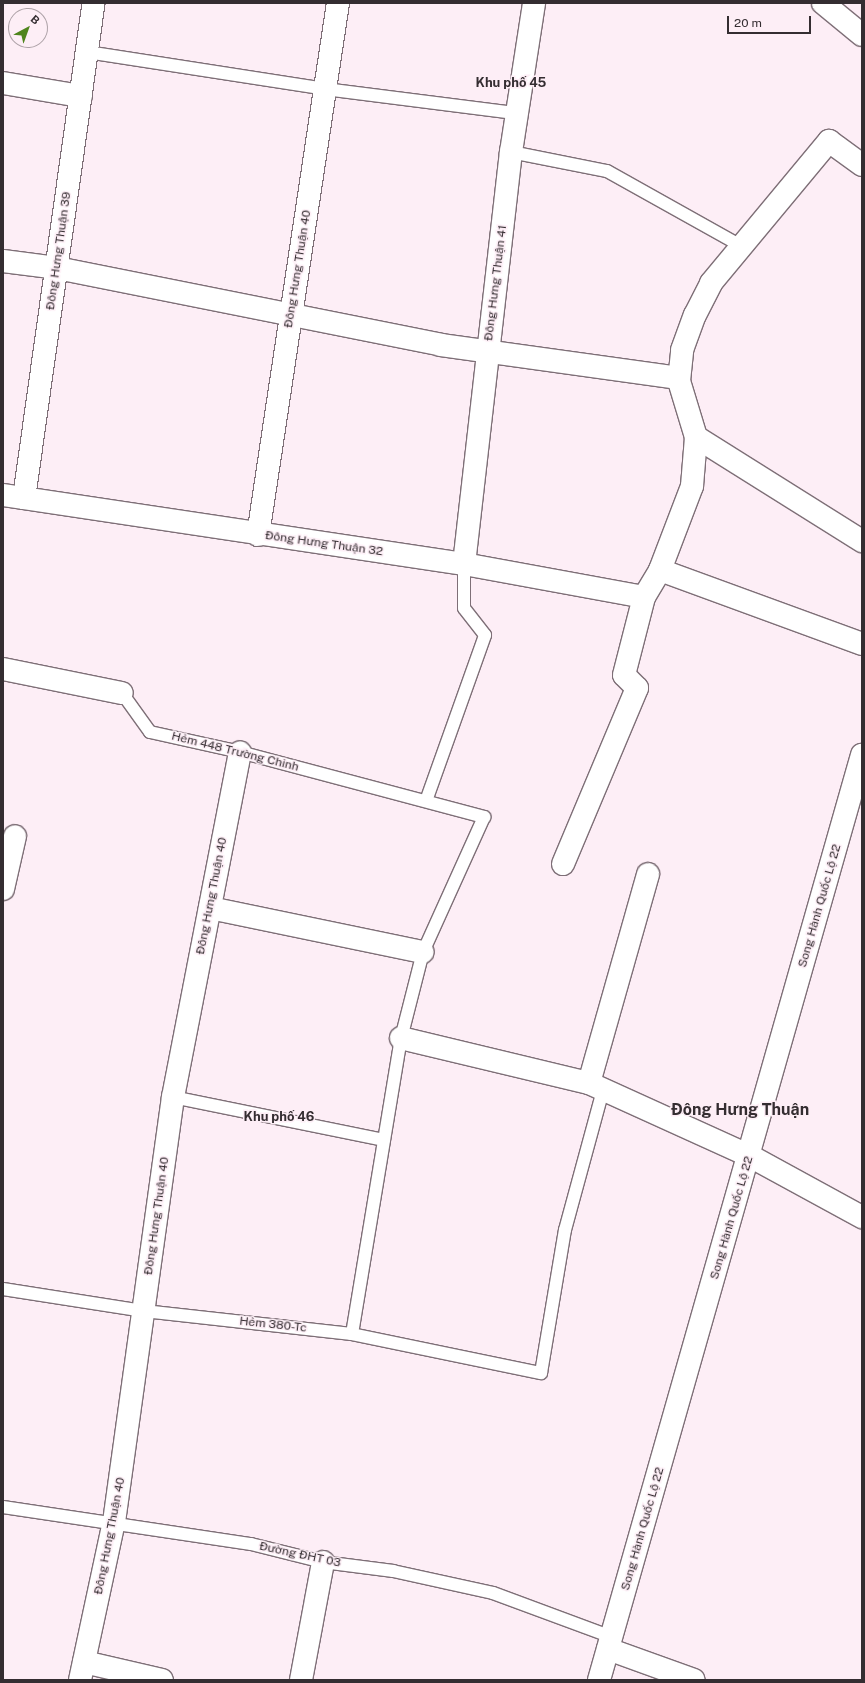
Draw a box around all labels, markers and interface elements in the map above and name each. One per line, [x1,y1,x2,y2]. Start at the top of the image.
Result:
north arrow [8,8,48,48]
scale bar [729,8,813,34]
text: B [28,13,42,27]
text: 20 m [734,16,762,30]
district label: Khu phố 45 [476,75,546,91]
street label: Đông Hưng Thuận 39 [44,191,74,311]
street label: Đông Hưng Thuận 40 [282,209,314,329]
street label: Đông Hưng Thuận 41 [482,224,510,342]
street label: Đông Hưng Thuận 32 [264,529,384,559]
street label: Hẻm 448 Trường Chinh [170,729,300,775]
street label: Đông Hưng Thuận 40 [194,836,230,956]
street label: Song Hành Quốc Lộ 22 [796,843,844,969]
district label: Đông Hưng Thuận [671,1100,809,1120]
district label: Khu phố 46 [244,1109,314,1125]
street label: Song Hành Quốc Lộ 22 [708,1155,756,1281]
street label: Đông Hưng Thuận 40 [142,1156,172,1276]
street label: Hẻm 380-Tc [239,1314,307,1336]
street label: Song Hành Quốc Lộ 22 [619,1466,667,1592]
street label: Đông Hưng Thuận 40 [92,1476,128,1596]
street label: Đường ĐHT 03 [258,1539,342,1571]

